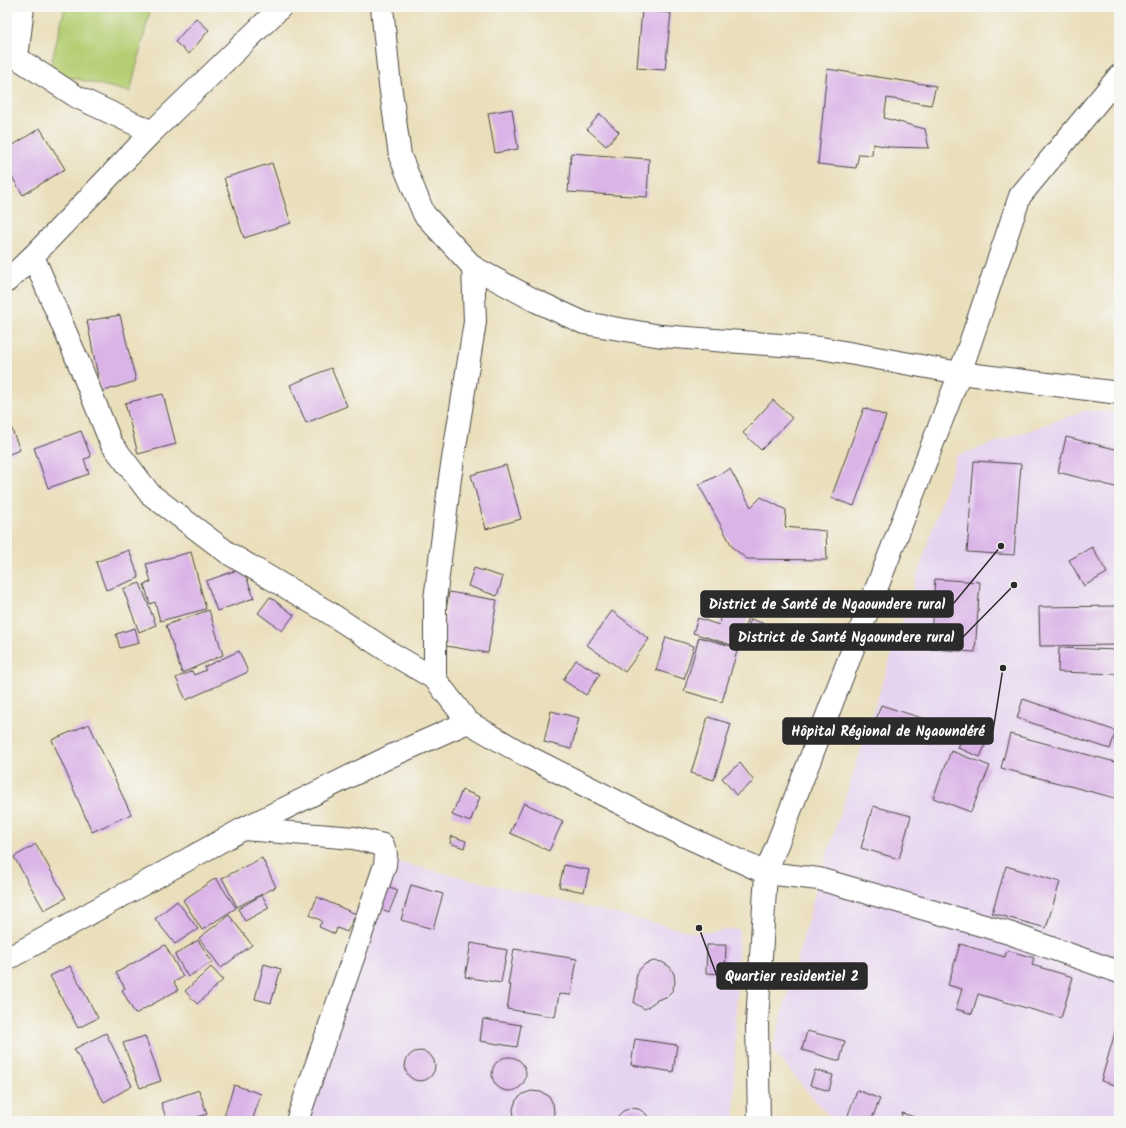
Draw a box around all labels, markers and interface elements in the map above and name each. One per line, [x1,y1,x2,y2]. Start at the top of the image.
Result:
callout: District de Santé de Ngaoundere rural [701,591,953,617]
text: District de Santé de Ngaoundere rural [709,594,945,616]
callout: District de Santé Ngaoundere rural [730,624,963,650]
text: District de Santé Ngaoundere rural [738,627,955,649]
callout: Hôpital Régional de Ngaoundéré [783,718,993,744]
text: Hôpital Régional de Ngaoundéré [791,721,985,743]
callout: Quartier residentiel 2 [717,963,867,989]
text: Quartier residentiel 2 [725,966,859,988]

